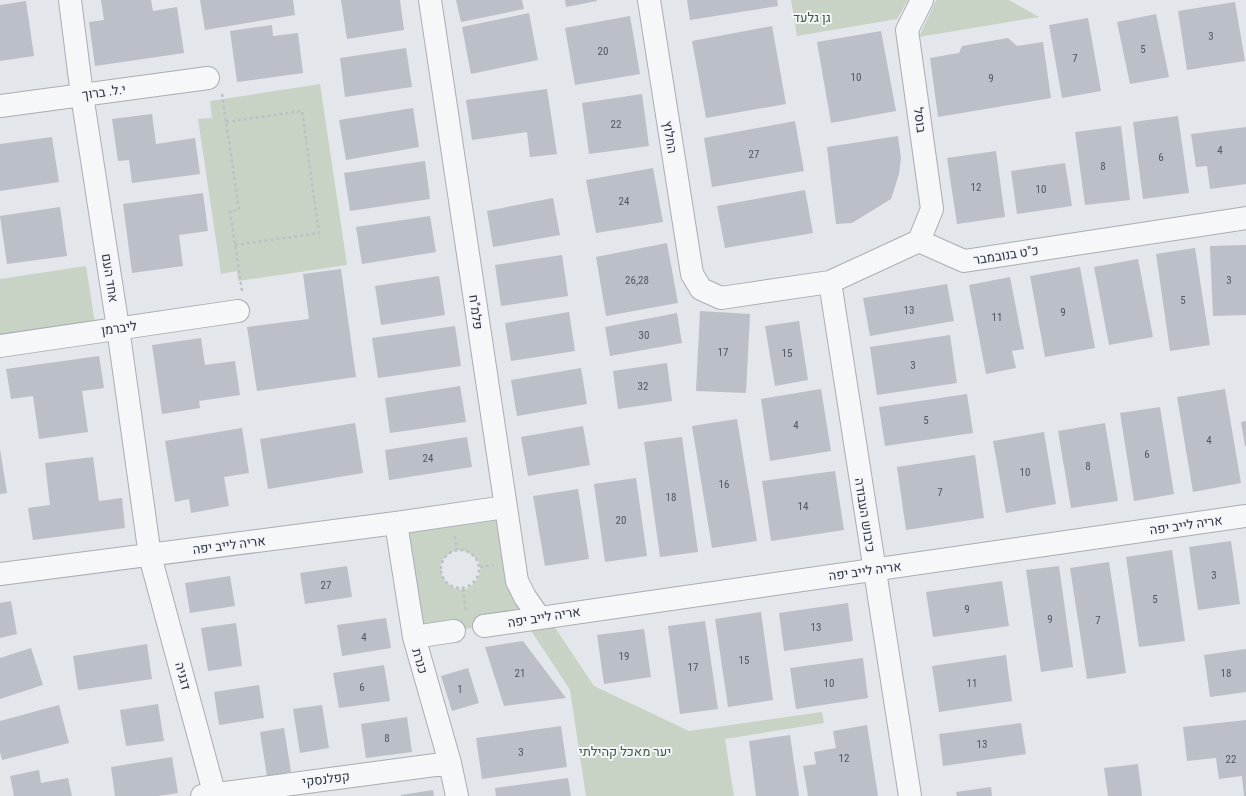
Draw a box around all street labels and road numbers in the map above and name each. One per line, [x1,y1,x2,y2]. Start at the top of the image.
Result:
street label: י.ל. ברוך [81,82,127,102]
street label: בוסל [911,106,929,134]
street label: החלוץ [660,120,680,154]
street label: כ"ט בנובמבר [972,242,1040,268]
street label: אחד העם [99,252,121,304]
street label: פלמ"ח [466,294,486,330]
street label: ליברמן [100,318,138,338]
street label: כיבוש העבודה [852,477,878,553]
street label: אריה לייב יפה [1149,512,1223,538]
street label: אריה לייב יפה [192,533,266,557]
street label: אריה לייב יפה [828,558,902,584]
street label: אריה לייב יפה [507,604,581,630]
street label: כנרת [409,646,431,676]
street label: דגניה [172,660,194,692]
street label: קפלנסקי [301,769,351,789]

